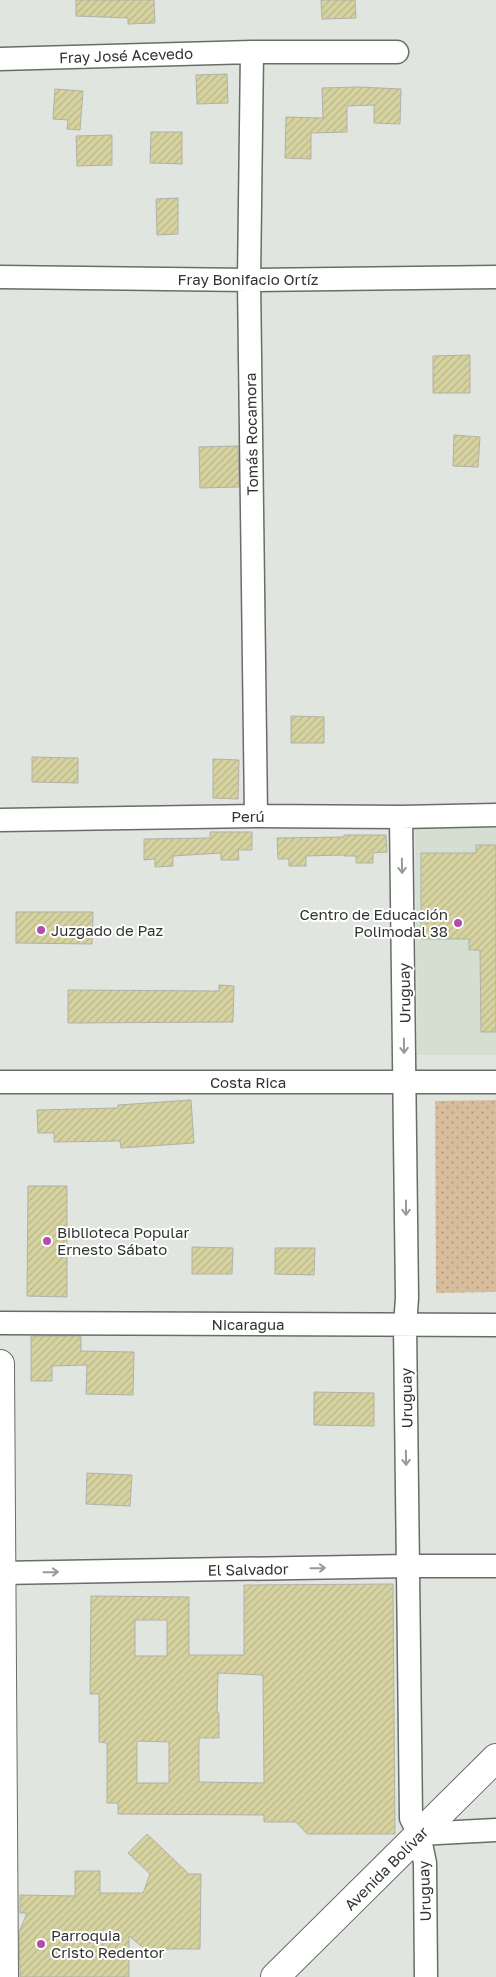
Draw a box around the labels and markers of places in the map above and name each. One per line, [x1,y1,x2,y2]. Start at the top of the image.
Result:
place label: Centro de Educación Polimodal 38 [300,905,448,940]
marker: Centro de Educación Polimodal 38 [452,917,464,929]
place label: Juzgado de Paz [51,921,164,939]
marker: Juzgado de Paz [35,924,47,936]
place label: Biblioteca Popular Ernesto Sábato [57,1223,189,1258]
marker: Biblioteca Popular Ernesto Sábato [41,1235,53,1247]
place label: Parroquia Cristo Redentor [51,1926,165,1961]
marker: Parroquia Cristo Redentor [35,1938,47,1950]

